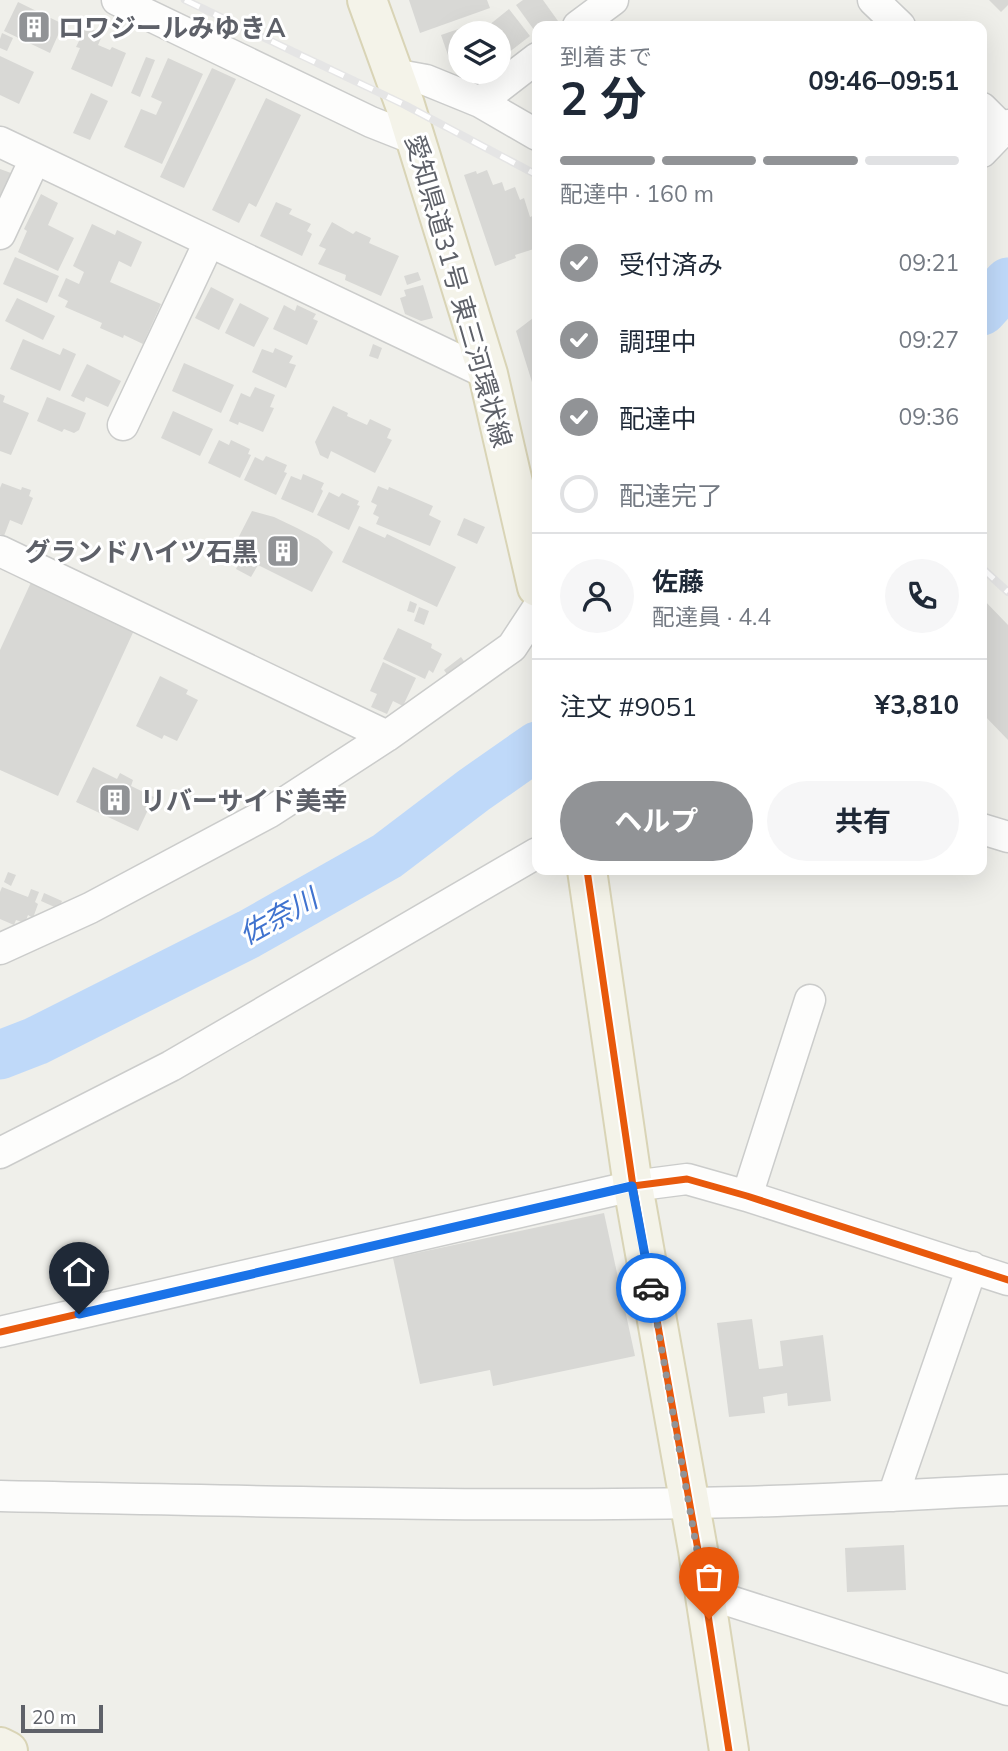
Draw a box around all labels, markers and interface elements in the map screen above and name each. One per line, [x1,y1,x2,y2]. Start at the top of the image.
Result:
building icon: ロワジールみゆきA [15,8,53,46]
place label: ロワジールみゆきA [58,11,286,44]
map controls [448,21,511,84]
button: layers [448,21,511,84]
text: 到着まで [560,42,652,71]
text: 09:46–09:51 [808,64,959,97]
text: 2 分 [560,69,646,127]
street label: 愛知県道31号 東三河環状線 [398,131,520,451]
text: 配達中 · 160 m [560,179,714,208]
icon: check [560,244,598,282]
text: 受付済み [619,248,723,281]
text: 09:21 [899,248,959,277]
icon: check [560,321,598,359]
text: 調理中 [619,325,697,358]
text: 09:27 [899,325,959,354]
icon: check [560,398,598,436]
text: 配達中 [619,402,697,435]
text: 09:36 [899,402,959,431]
text: 配達完了 [619,479,723,512]
building icon: グランドハイツ石黒 [264,532,302,570]
place label: グランドハイツ石黒 [25,535,258,568]
button: person [560,559,634,633]
button: phone [885,559,959,633]
text: 佐藤 [652,565,704,598]
text: 配達員 · 4.4 [652,602,771,631]
text: ¥3,810 [875,688,959,721]
text: 注文 #9051 [560,690,697,723]
building icon: リバーサイド美幸 [96,781,134,819]
button: ヘルプ [560,781,753,861]
button: 共有 [767,781,959,861]
place label: リバーサイド美幸 [140,784,347,817]
water label: 佐奈川 [233,879,326,952]
pin [49,1242,109,1314]
icon: home [60,1253,98,1291]
courier [616,1253,686,1323]
icon: car [632,1269,670,1307]
pin [679,1547,739,1619]
icon: bag [690,1558,728,1596]
scale bar [21,1702,103,1734]
text: 20 m [32,1705,76,1729]

